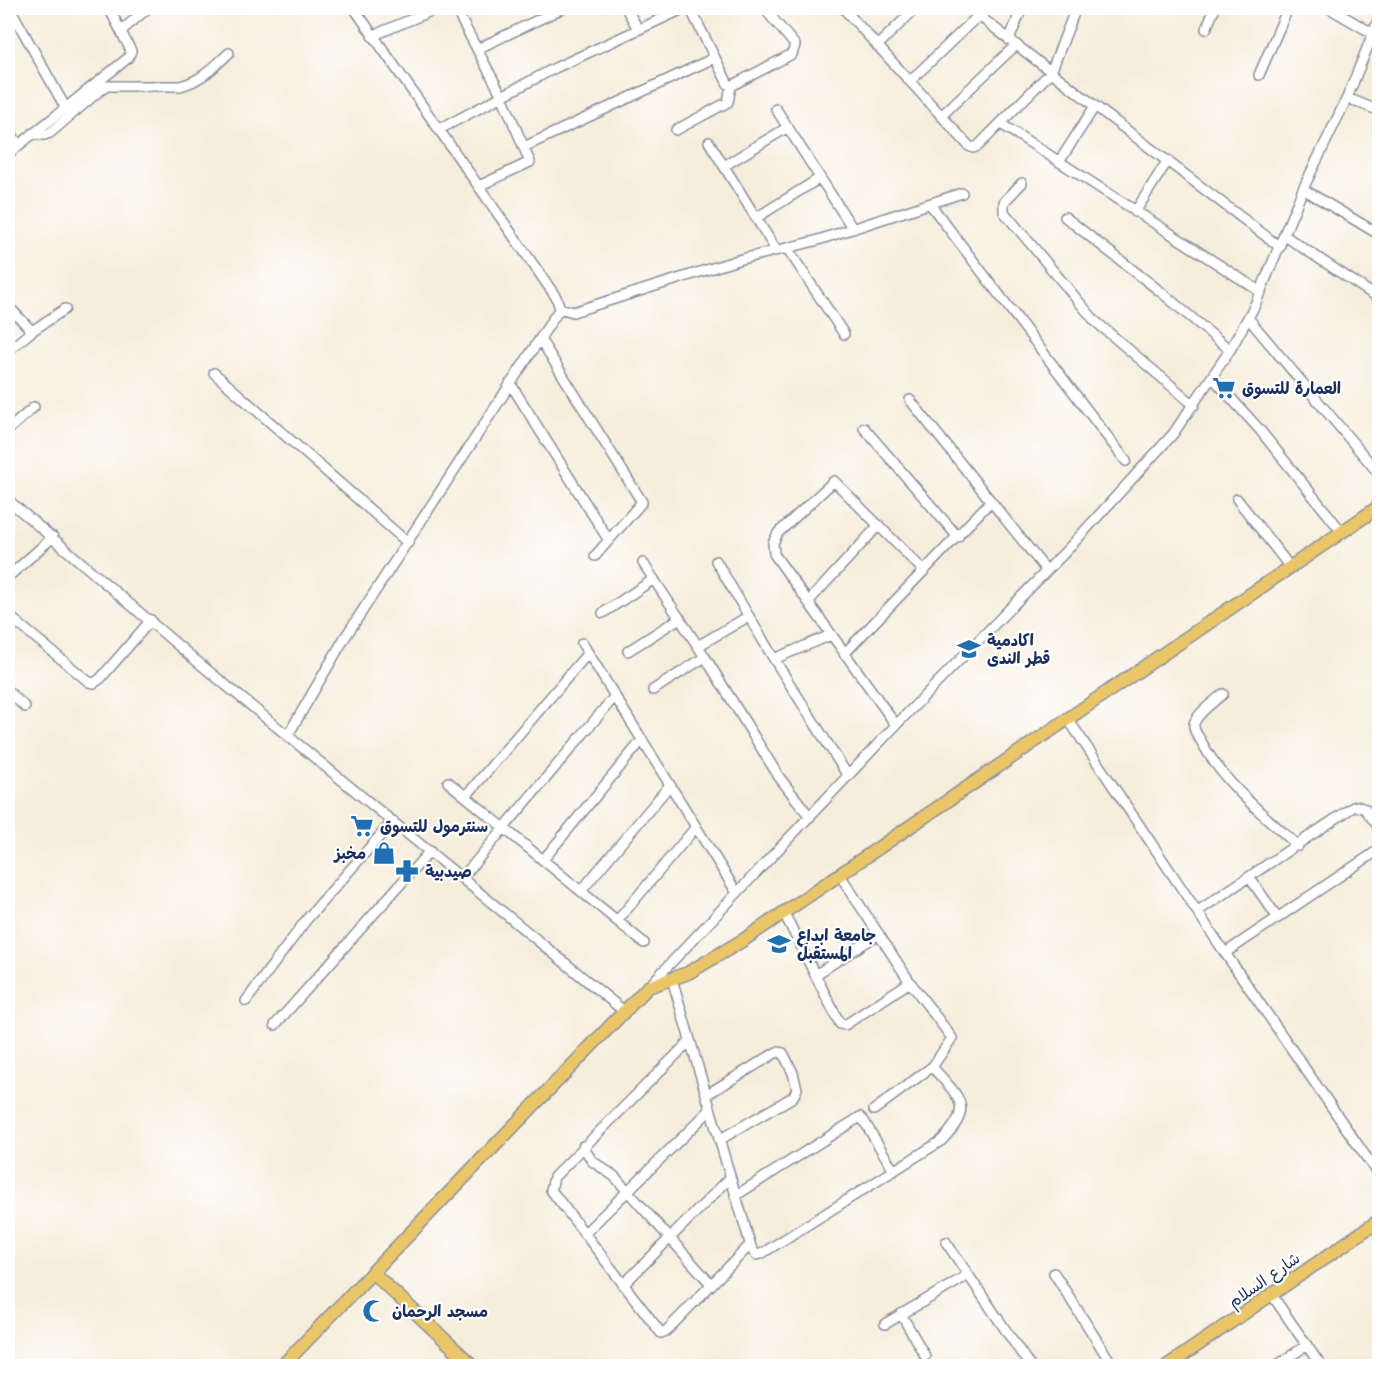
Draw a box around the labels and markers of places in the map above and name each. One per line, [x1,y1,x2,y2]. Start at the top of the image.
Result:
supermarket icon: العمارة للتسوق [1211,375,1237,401]
place label: العمارة للتسوق [1242,378,1341,400]
place label: اكادمية قطر الندى [987,630,1050,669]
school or university icon: اكادمية قطر الندى [956,636,982,662]
supermarket icon: سنترمول للتسوق [349,813,375,839]
place label: سنترمول للتسوق [380,816,488,838]
shop icon: مخبز [371,840,397,866]
place label: مخبز [332,843,366,864]
pharmacy icon: صيدبية [394,858,420,884]
place label: صيدبية [425,861,472,882]
place label: جامعة ابداع المستقبل [797,925,876,964]
school or university icon: جامعة ابداع المستقبل [766,931,792,957]
mosque icon: مسجد الرحمان [361,1298,387,1324]
place label: مسجد الرحمان [392,1301,488,1322]

